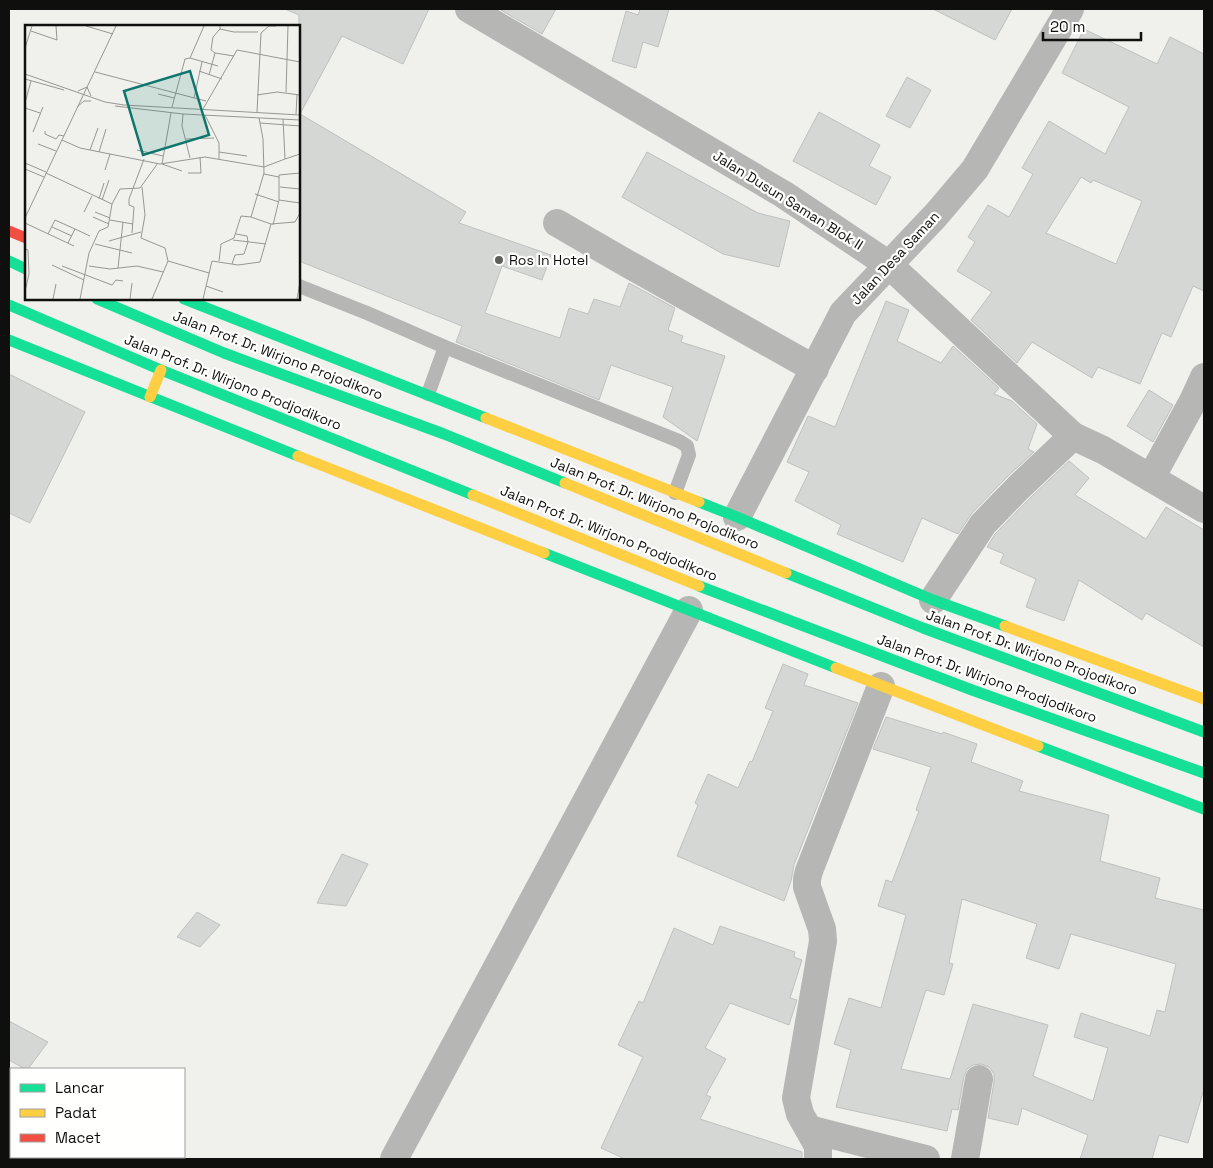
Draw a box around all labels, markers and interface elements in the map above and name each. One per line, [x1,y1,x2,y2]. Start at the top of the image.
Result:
scale bar [1043,10,1140,42]
text: 20 m [1050,17,1085,36]
inset map [25,25,300,300]
street label: Jalan Dusun Saman Blok II [710,146,866,254]
street label: Jalan Desa Saman [847,207,943,309]
place label: Ros In Hotel [509,251,589,269]
marker: Ros In Hotel [493,254,505,266]
street label: Jalan Prof. Dr. Wirjono Projodikoro [170,306,386,404]
street label: Jalan Prof. Dr. Wirjono Prodjodikoro [122,330,344,434]
street label: Jalan Prof. Dr. Wirjono Projodikoro [548,453,762,553]
street label: Jalan Prof. Dr. Wirjono Prodjodikoro [498,481,720,585]
street label: Jalan Prof. Dr. Wirjono Projodikoro [924,605,1140,699]
street label: Jalan Prof. Dr. Wirjono Prodjodikoro [875,630,1099,726]
legend [10,1068,185,1158]
text: Lancar [55,1078,105,1097]
text: Padat [55,1103,97,1122]
text: Macet [55,1128,101,1147]

